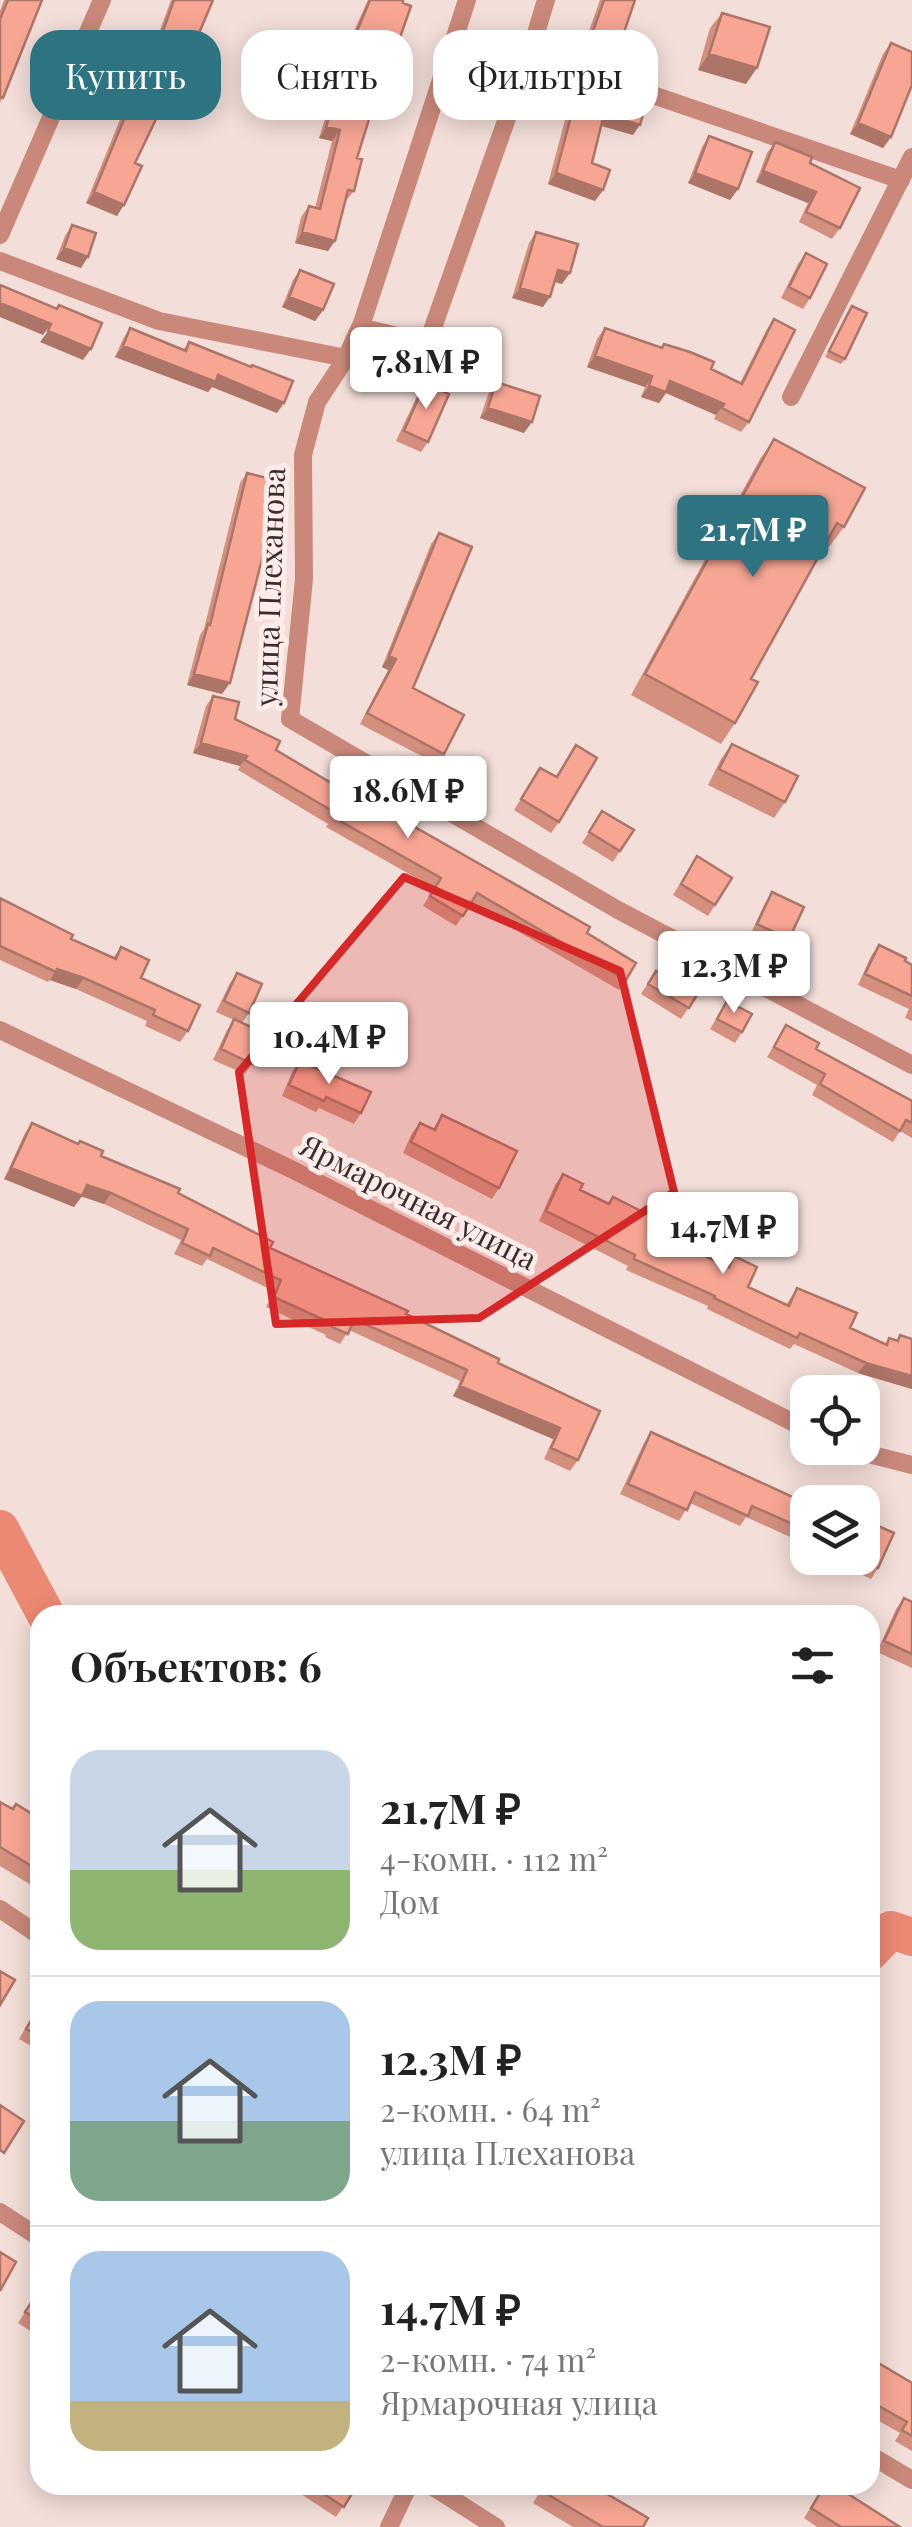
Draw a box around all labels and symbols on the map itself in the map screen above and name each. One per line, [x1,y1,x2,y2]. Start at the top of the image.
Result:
pin: 7.81M ₽ [334,327,518,412]
street label: улица Плеханова [245,467,293,708]
pin: 21.7M ₽ [661,495,845,580]
pin: 18.6M ₽ [316,756,500,841]
pin: 12.3M ₽ [642,931,826,1016]
pin: 10.4M ₽ [237,1002,421,1087]
street label: Ярмарочная улица [293,1124,544,1278]
pin: 14.7M ₽ [631,1192,815,1277]

